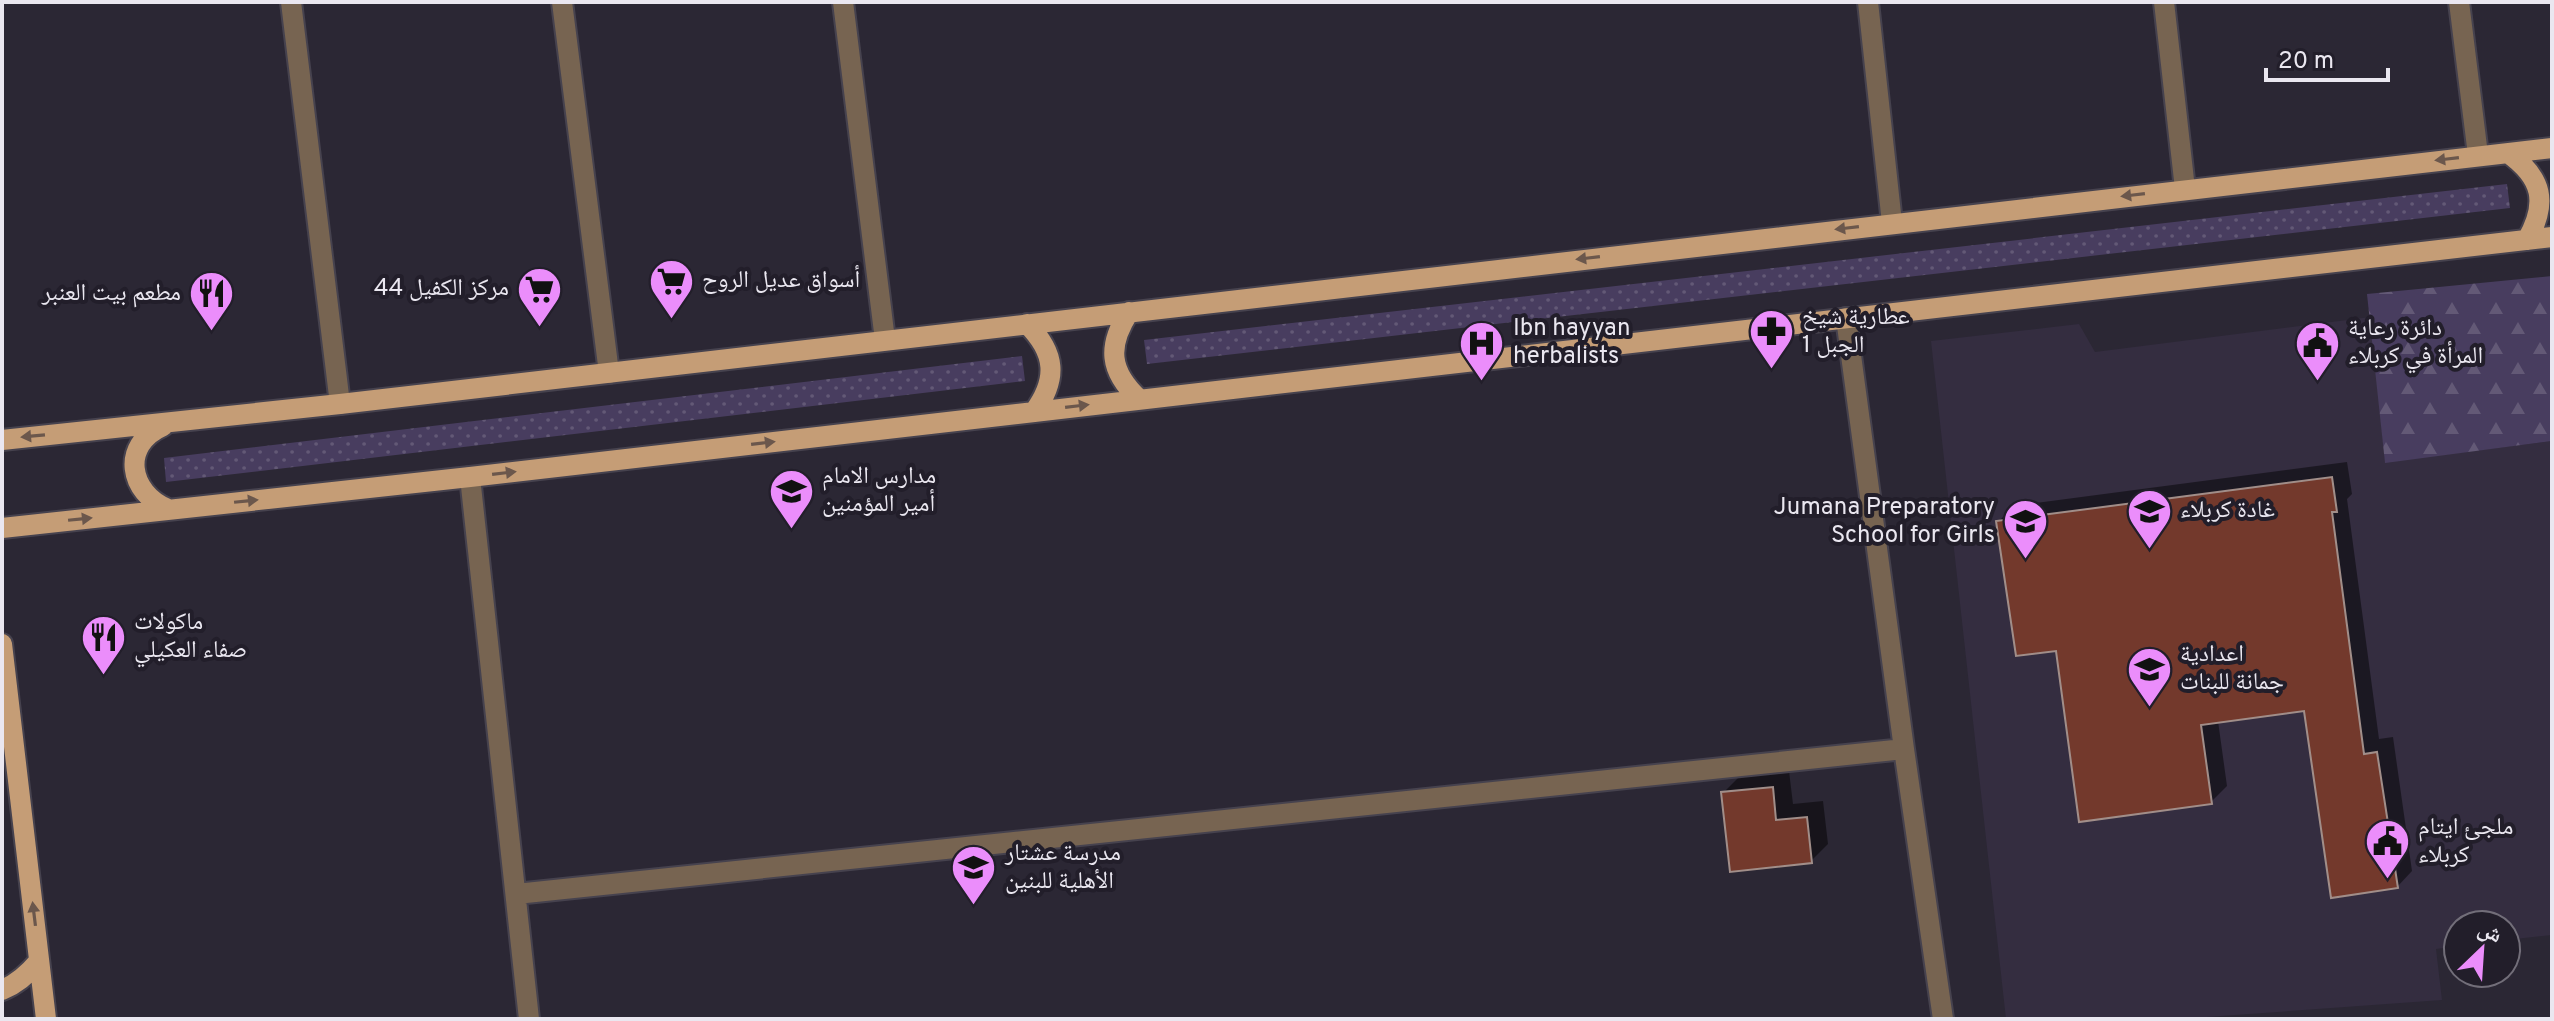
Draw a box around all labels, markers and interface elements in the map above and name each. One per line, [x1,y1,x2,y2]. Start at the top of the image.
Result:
scale bar [2266,32,2388,82]
text: 20 m [2278,47,2334,77]
one-way arrow [2434,152,2459,165]
one-way arrow [2120,189,2145,202]
one-way arrow [1834,222,1859,235]
one-way arrow [1575,252,1600,265]
supermarket icon: أسواق عديل الروح [647,257,695,320]
supermarket icon: مركز الكفيل 44 [516,265,564,328]
place label: أسواق عديل الروح [702,265,860,296]
restaurant icon: مطعم بيت العنبر [188,270,236,333]
place label: مركز الكفيل 44 [374,274,509,304]
place label: مطعم بيت العنبر [41,279,181,309]
place label: عطارية شيخ الجبل 1 [1802,303,1910,361]
pharmacy icon: عطارية شيخ الجبل 1 [1747,308,1795,371]
place label: Ibn hayyan herbalists [1513,314,1631,372]
place label: دائرة رعاية المرأة في كربلاء [2348,314,2483,374]
hospital icon: Ibn hayyan herbalists [1458,319,1506,382]
public building icon: دائرة رعاية المرأة في كربلاء [2293,319,2341,382]
one-way arrow [1065,400,1090,413]
one-way arrow [20,430,45,443]
one-way arrow [751,436,776,449]
place label: مدارس الامام أمير المؤمنين [822,462,936,520]
one-way arrow [492,466,517,479]
school or university icon: مدارس الامام أمير المؤمنين [767,467,815,530]
school or university icon: غادة كربلاء [2125,487,2173,550]
place label: Jumana Preparatory School for Girls [1774,493,1995,551]
one-way arrow [234,494,259,507]
place label: غادة كربلاء [2180,496,2275,526]
school or university icon: Jumana Preparatory School for Girls [2002,498,2050,561]
one-way arrow [67,513,92,526]
place label: ماكولات صفاء العكيلي [134,608,247,668]
restaurant icon: ماكولات صفاء العكيلي [79,613,127,676]
place label: اعدادية جمانة للبنات [2180,640,2284,698]
school or university icon: اعدادية جمانة للبنات [2125,645,2173,708]
place label: ملجئ ايتام كربلاء [2418,813,2513,871]
public building icon: ملجئ ايتام كربلاء [2363,818,2411,881]
place label: مدرسة عشتار الأهلية للبنين [1004,839,1121,897]
school or university icon: مدرسة عشتار الأهلية للبنين [950,844,998,907]
one-way arrow [27,901,40,926]
north arrow [2442,909,2522,989]
text: ش [2473,916,2506,950]

